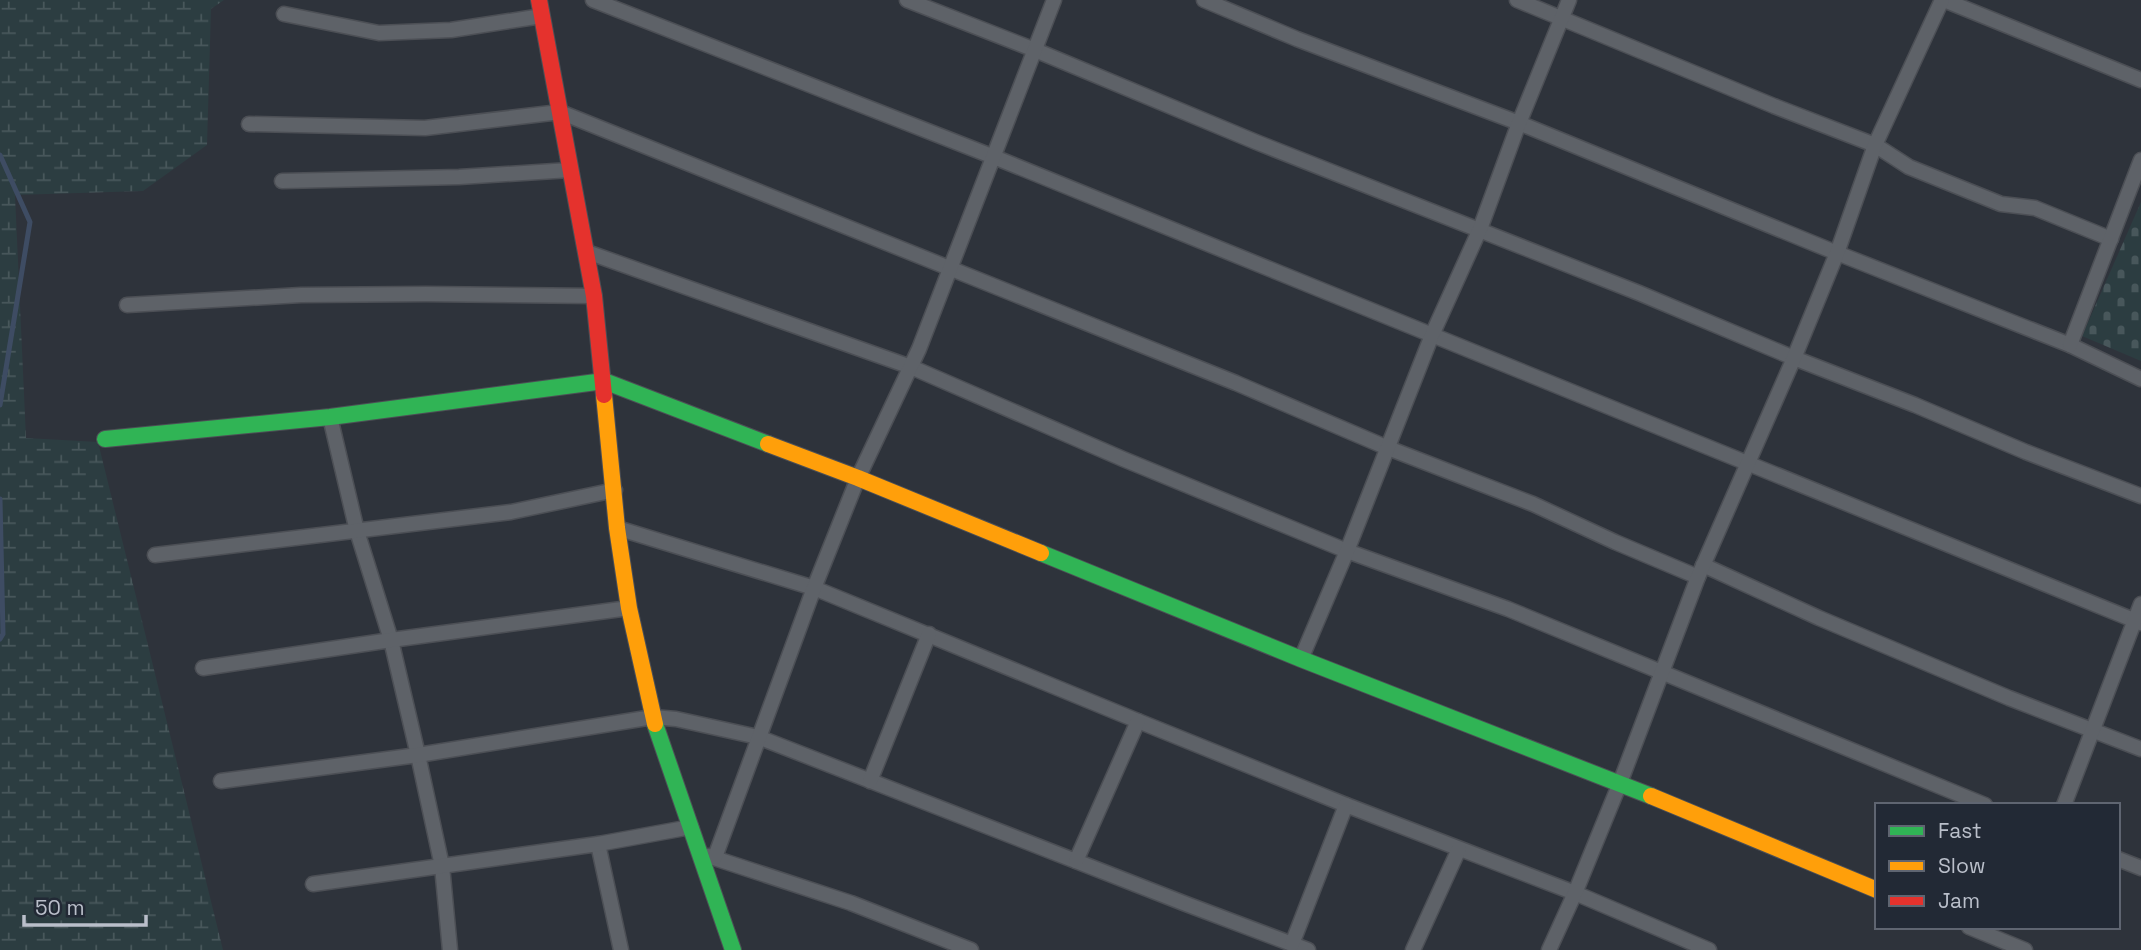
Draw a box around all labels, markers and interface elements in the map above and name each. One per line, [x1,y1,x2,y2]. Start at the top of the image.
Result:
legend [1875,803,2120,929]
text: Fast [1938,817,1982,844]
text: Slow [1938,852,1986,879]
scale bar [24,884,147,928]
text: Jam [1938,887,1980,914]
text: 50 m [35,894,85,921]

